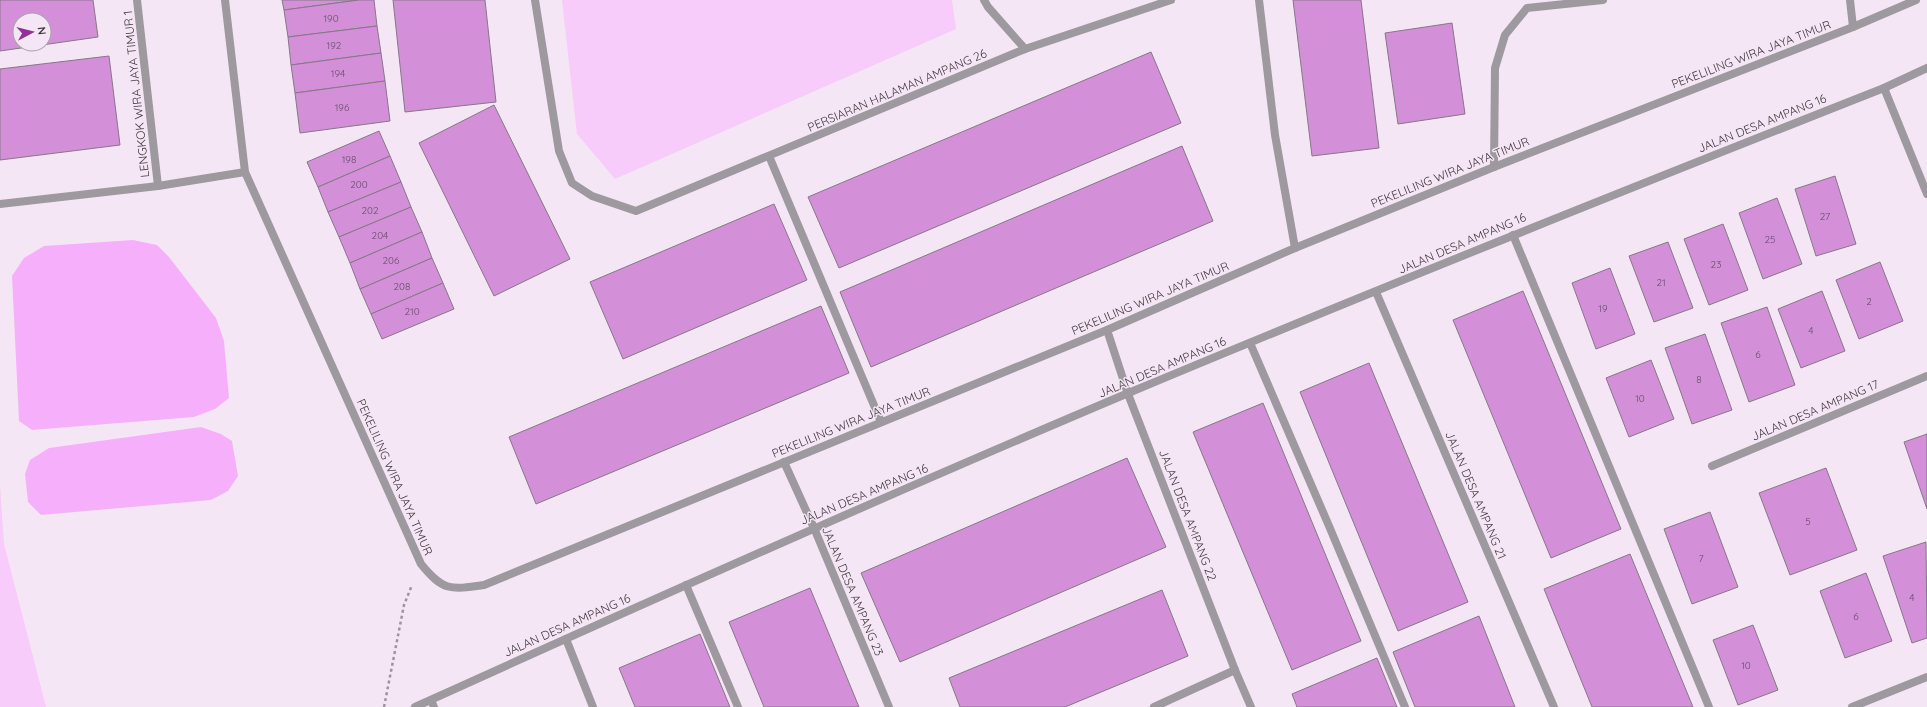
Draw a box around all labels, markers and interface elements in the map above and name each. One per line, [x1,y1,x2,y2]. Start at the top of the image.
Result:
street label: LENGKOK WIRA JAYA TIMUR 1 [120,10,152,178]
north arrow [12,12,52,52]
house number: 190 [323,12,339,25]
street label: PEKELILING WIRA JAYA TIMUR [1669,17,1833,91]
text: N [34,26,49,36]
house number: 192 [327,39,342,52]
street label: PERSIARAN HALAMAN AMPANG 26 [805,45,989,135]
house number: 194 [331,67,345,80]
street label: JALAN DESA AMPANG 16 [1696,90,1829,156]
house number: 196 [335,101,350,114]
street label: PEKELILING WIRA JAYA TIMUR [1369,133,1531,211]
house number: 198 [342,153,356,166]
house number: 200 [350,178,368,191]
house number: 202 [361,204,379,217]
street label: JALAN DESA AMPANG 16 [1396,209,1529,277]
house number: 27 [1820,210,1830,223]
house number: 204 [372,229,388,242]
house number: 25 [1765,233,1776,246]
house number: 206 [383,254,400,267]
street label: PEKELILING WIRA JAYA TIMUR [1069,258,1231,338]
house number: 23 [1711,258,1721,271]
house number: 21 [1656,276,1666,289]
house number: 208 [394,280,410,293]
house number: 2 [1866,295,1872,308]
house number: 19 [1598,302,1608,315]
house number: 210 [404,305,420,318]
house number: 4 [1808,324,1814,337]
street label: JALAN DESA AMPANG 16 [1096,333,1229,401]
house number: 6 [1755,348,1761,361]
house number: 8 [1696,373,1702,386]
street label: JALAN DESA AMPANG 17 [1749,376,1881,444]
street label: PEKELILING WIRA JAYA TIMUR [770,383,932,461]
house number: 10 [1635,392,1645,405]
street label: PEKELILING WIRA JAYA TIMUR [354,396,436,558]
street label: JALAN DESA AMPANG 21 [1442,429,1510,561]
street label: JALAN DESA AMPANG 22 [1156,447,1220,583]
street label: JALAN DESA AMPANG 16 [798,460,931,528]
house number: 5 [1805,515,1811,528]
street label: JALAN DESA AMPANG 23 [819,524,887,658]
house number: 7 [1698,552,1704,565]
street label: JALAN DESA AMPANG 16 [501,590,633,660]
house number: 4 [1909,591,1915,604]
house number: 6 [1853,610,1859,623]
house number: 10 [1741,659,1751,672]

